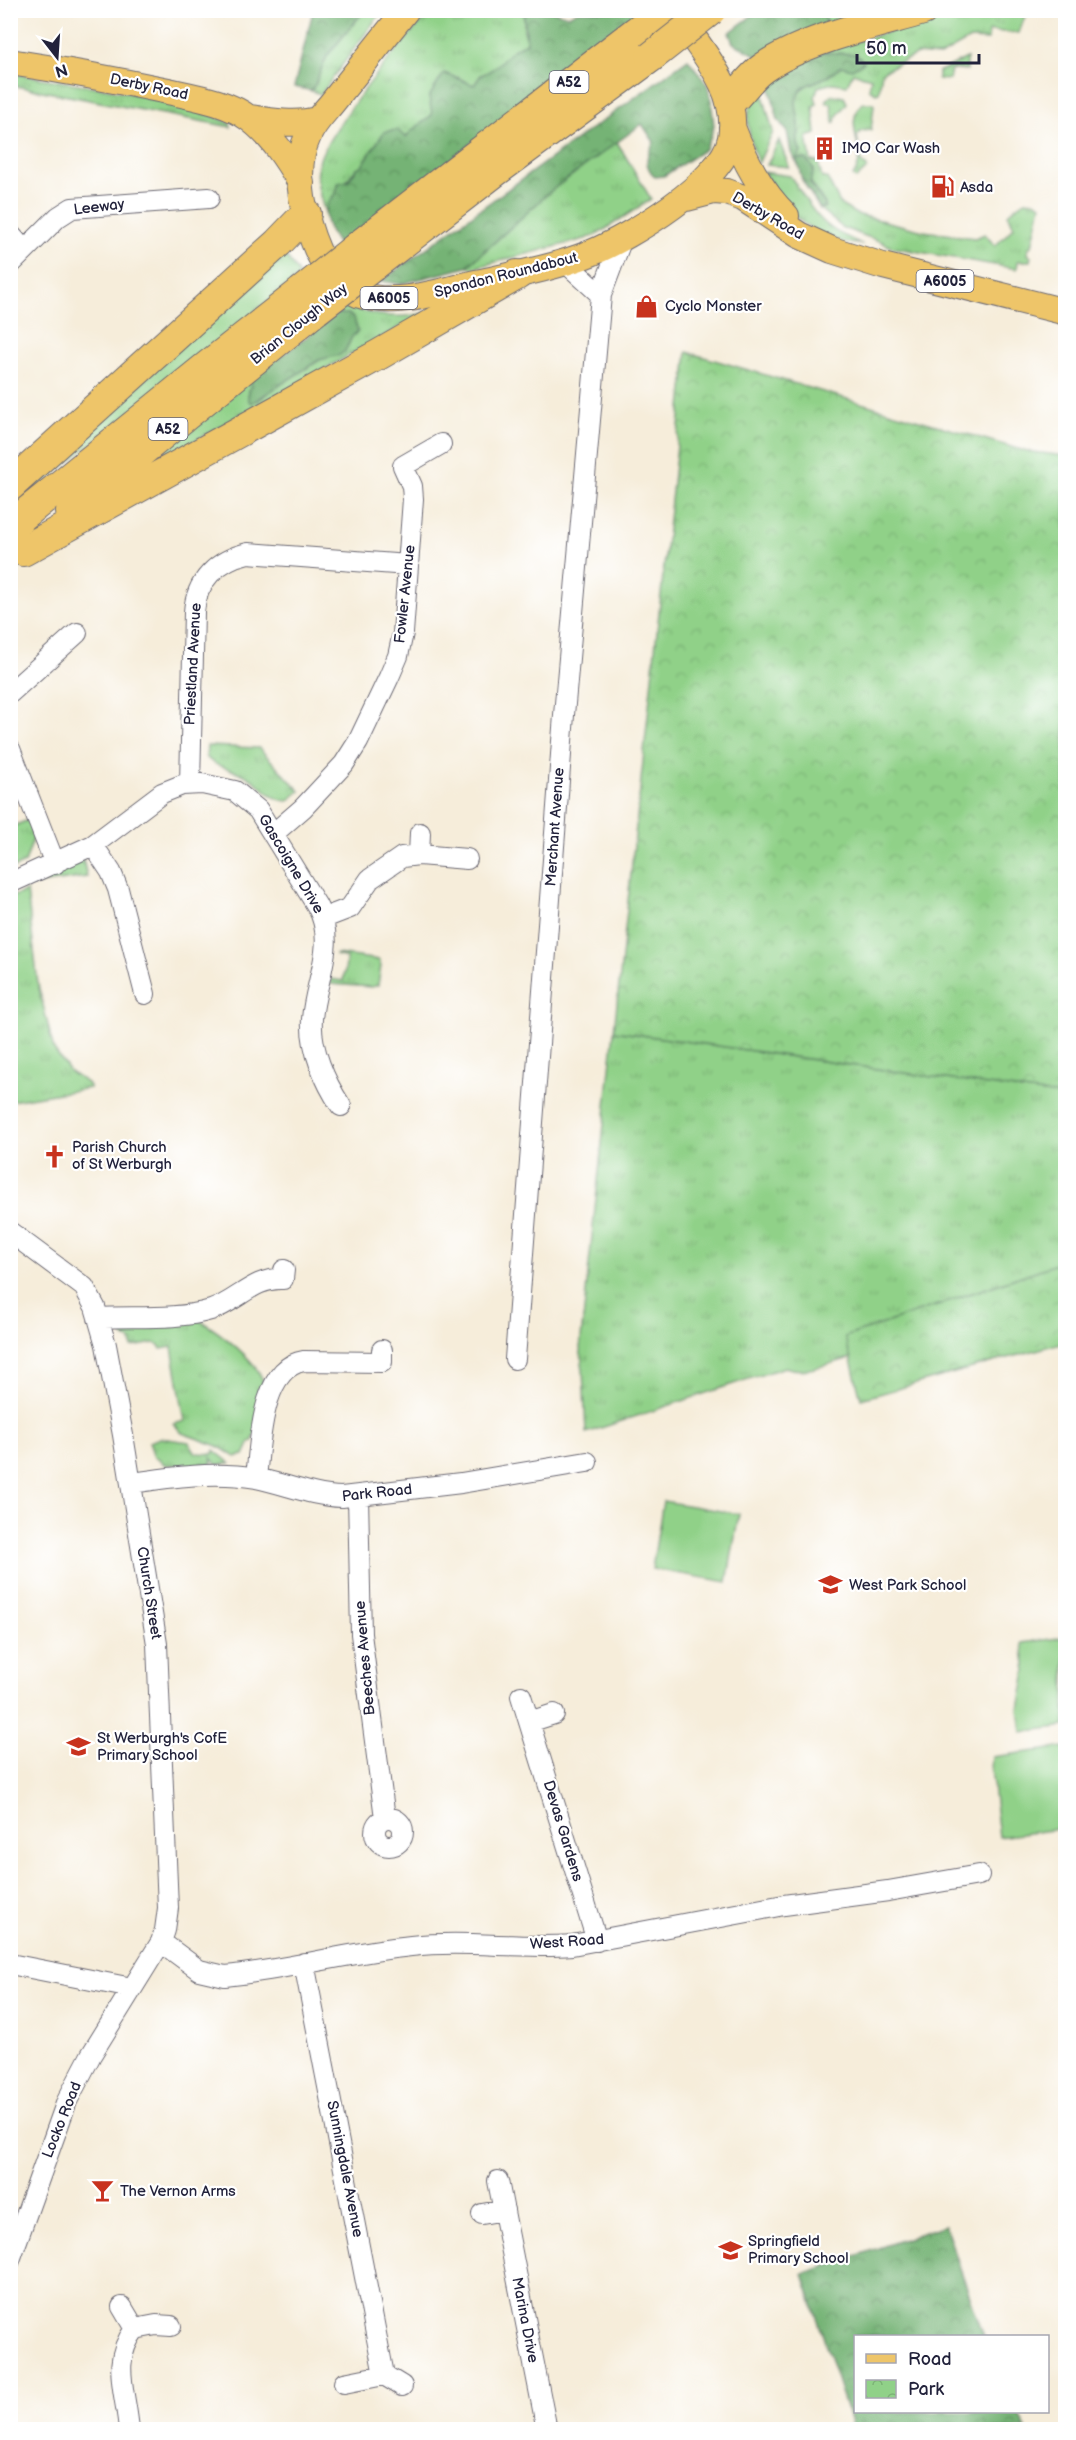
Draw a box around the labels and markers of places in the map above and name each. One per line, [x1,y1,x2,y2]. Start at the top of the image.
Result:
building icon: IMO Car Wash [811,135,837,161]
place label: IMO Car Wash [842,139,940,158]
fuel station icon: Asda [929,174,955,200]
place label: Asda [960,178,993,197]
shop icon: Cyclo Monster [634,293,660,319]
place label: Cyclo Monster [665,297,762,316]
place label: Parish Church of St Werburgh [72,1138,172,1174]
church icon: Parish Church of St Werburgh [41,1143,67,1169]
school or university icon: West Park School [818,1572,844,1598]
place label: West Park School [849,1576,966,1595]
place label: St Werburgh's CofE Primary School [97,1729,227,1765]
school or university icon: St Werburgh's CofE Primary School [66,1734,92,1760]
bar icon: The Vernon Arms [89,2178,115,2204]
place label: The Vernon Arms [120,2182,236,2201]
place label: Springfield Primary School [748,2232,849,2268]
school or university icon: Springfield Primary School [717,2237,743,2263]

